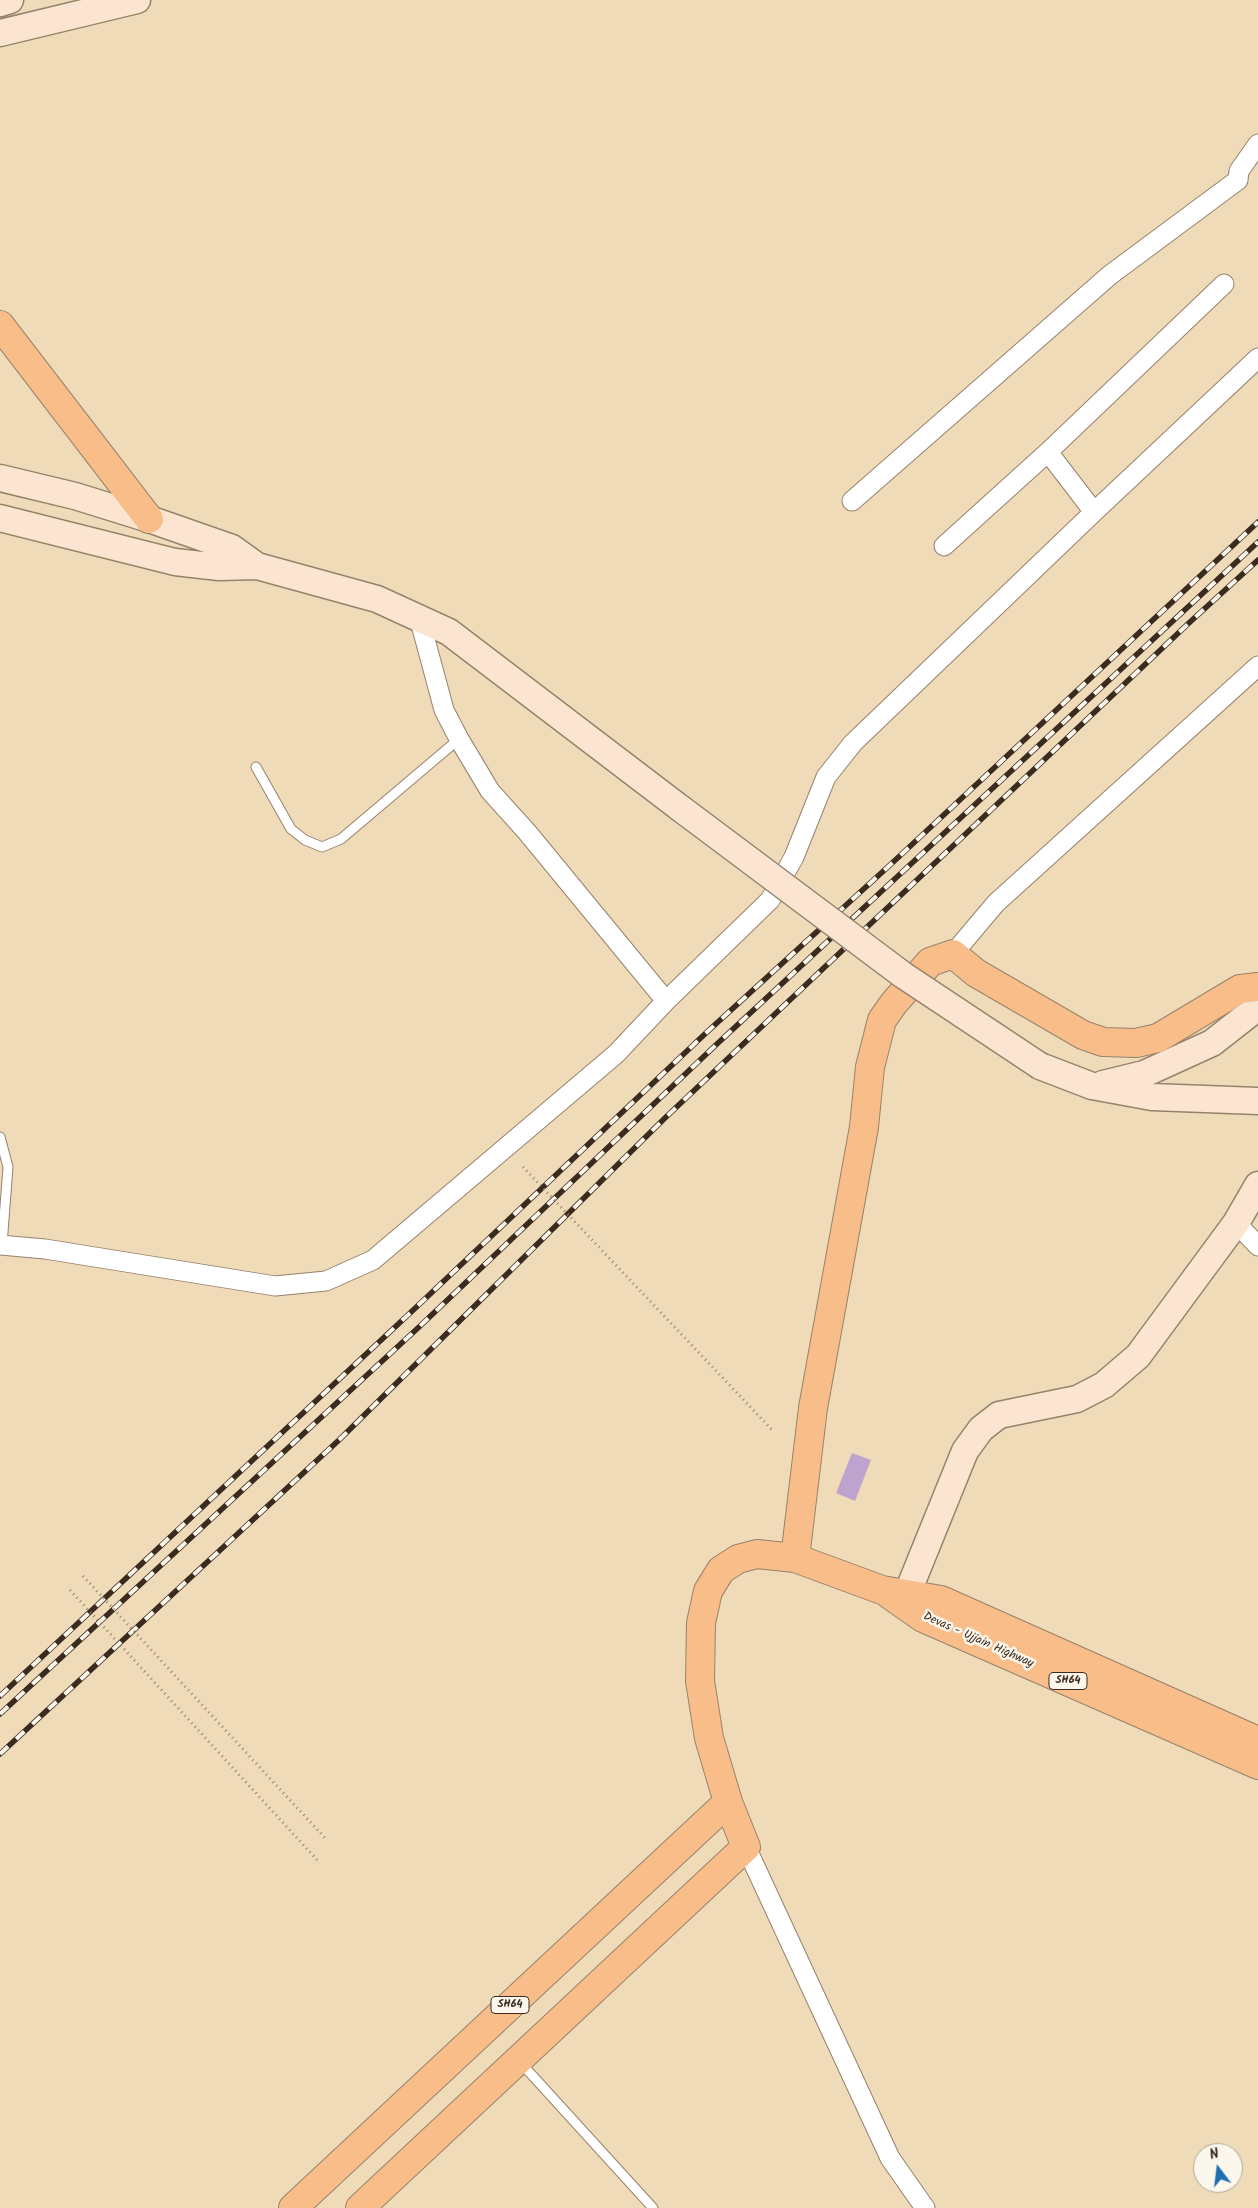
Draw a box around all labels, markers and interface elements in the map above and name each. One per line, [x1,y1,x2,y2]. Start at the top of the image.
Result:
street label: Devas - Ujjain Highway [921,1610,1035,1672]
road number: SH64 [1049,1672,1087,1690]
road number: SH64 [491,1996,529,2014]
north arrow [1193,2143,1243,2193]
text: N [1207,2143,1221,2166]

